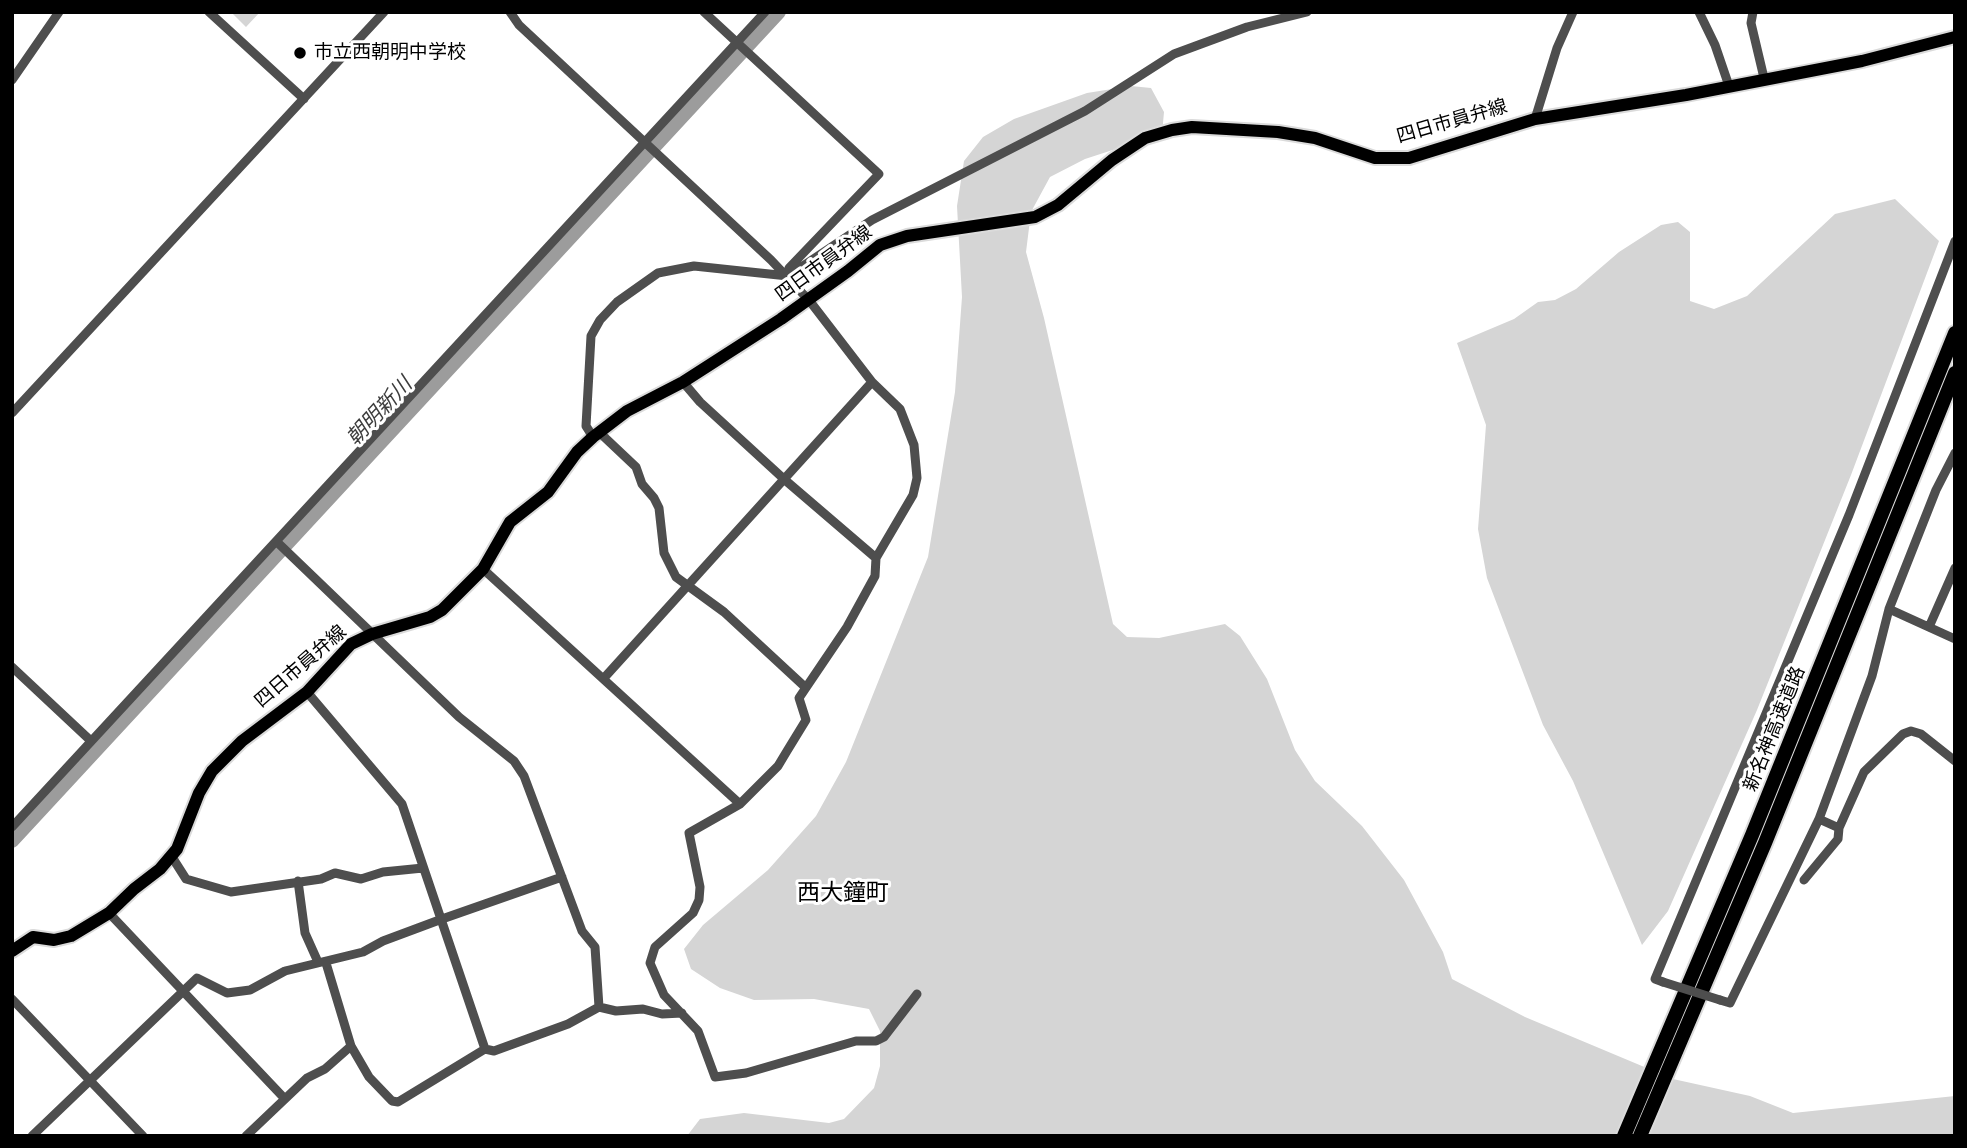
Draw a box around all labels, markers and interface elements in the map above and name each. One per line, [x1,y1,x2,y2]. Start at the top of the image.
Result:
place label: 市立西朝明中学校 [314,42,466,64]
marker: 市立西朝明中学校 [292,45,308,61]
street label: 四日市員弁線 [1394,95,1510,149]
street label: 四日市員弁線 [771,221,877,307]
water label: 朝明新川 [342,373,418,451]
street label: 四日市員弁線 [251,621,351,713]
street label: 新名神高速道路 [1740,663,1810,795]
district label: 西大鐘町 [797,880,889,908]

